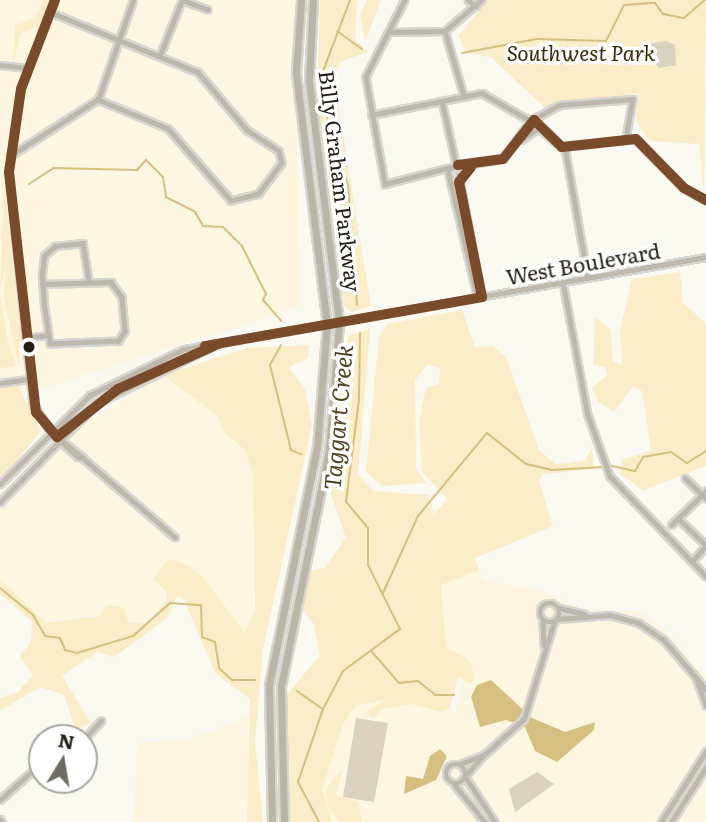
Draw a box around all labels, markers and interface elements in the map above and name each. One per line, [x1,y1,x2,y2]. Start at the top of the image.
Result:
park label: Southwest Park [507,39,655,65]
street label: Billy Graham Parkway [315,69,367,293]
street label: West Boulevard [504,237,662,289]
unlabelled marker [22,340,36,354]
water label: Taggart Creek [317,343,357,491]
north arrow [28,724,98,794]
text: N [56,725,77,756]

